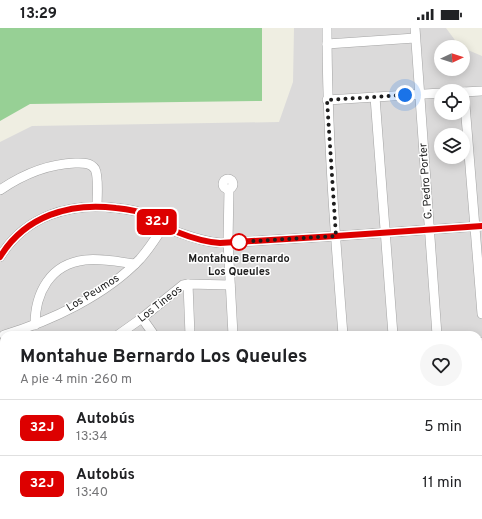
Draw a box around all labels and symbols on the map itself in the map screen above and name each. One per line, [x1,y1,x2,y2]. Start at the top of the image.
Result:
north arrow [434,40,470,76]
your location [395,85,415,105]
street label: G. Pedro Porter [416,142,436,220]
line badge: 32J [134,209,180,235]
marker: Montahue Bernardo Los Queules [230,233,248,251]
place label: Montahue Bernardo Los Queules [188,252,290,279]
street label: Los Peumos [64,271,122,315]
street label: Los Tineos [135,282,185,326]

